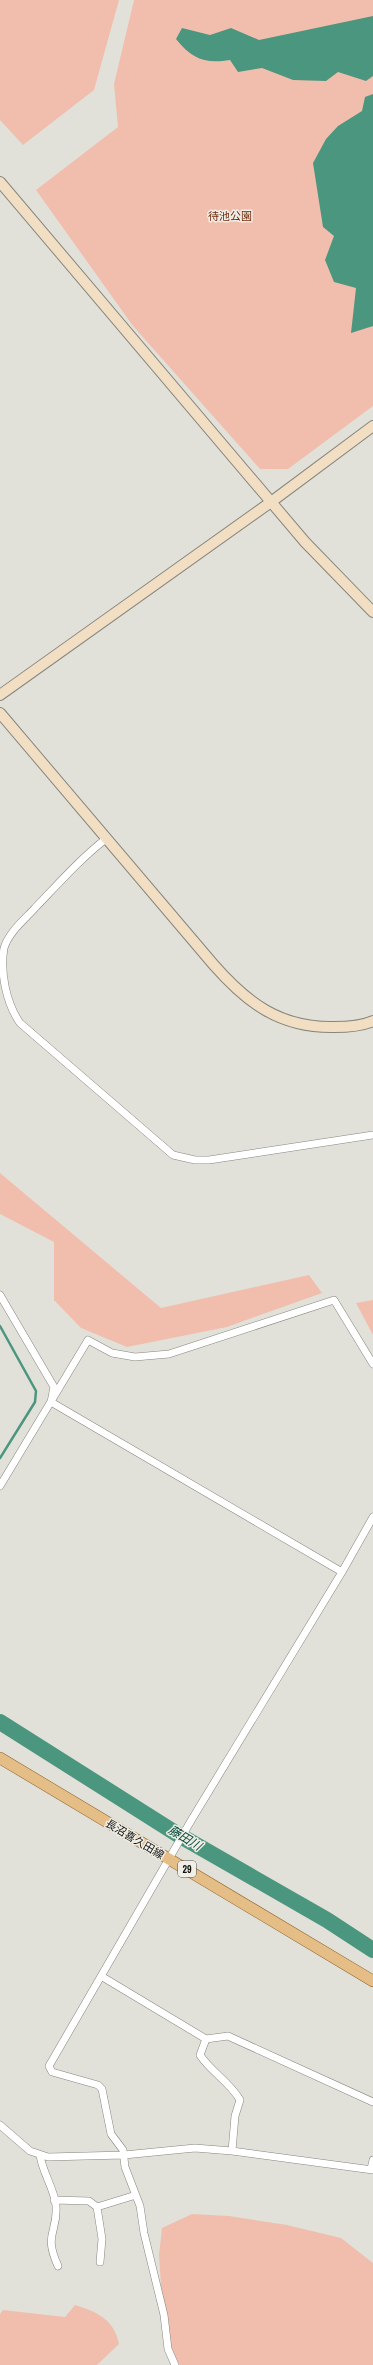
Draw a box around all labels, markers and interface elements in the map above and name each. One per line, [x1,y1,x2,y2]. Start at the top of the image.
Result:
park label: 待池公園 [208,209,252,223]
street label: 長沼喜久田線 [103,1816,167,1862]
water label: 藤田川 [165,1822,206,1855]
road number: 29 [178,1861,196,1877]

